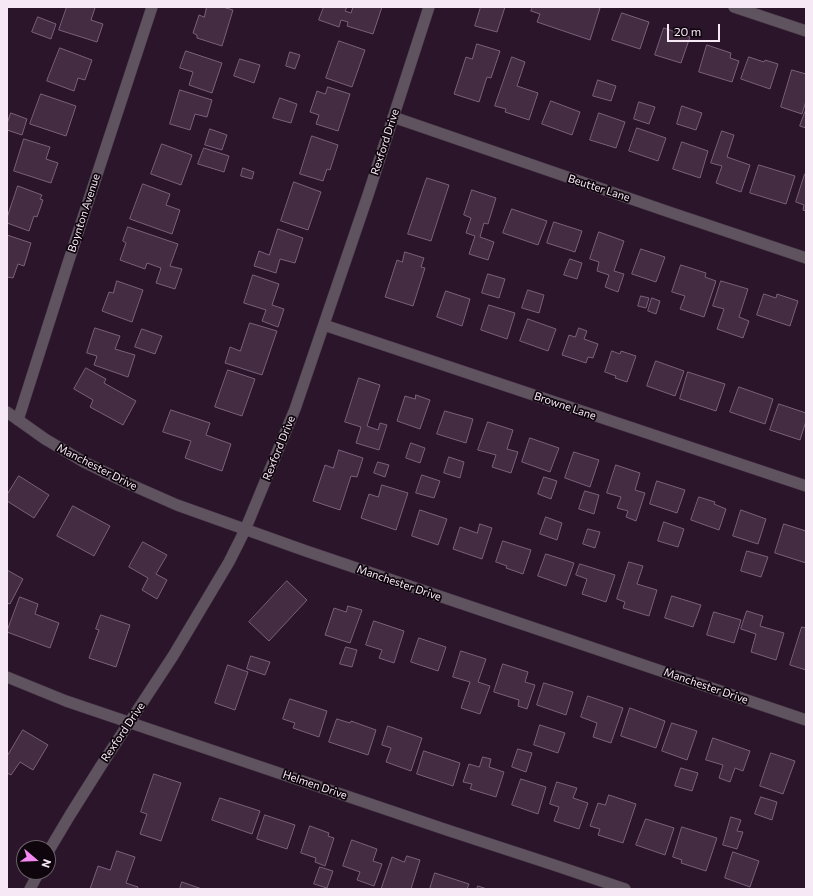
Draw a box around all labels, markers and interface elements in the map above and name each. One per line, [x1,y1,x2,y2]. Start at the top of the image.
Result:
scale bar [669,16,722,42]
text: 20 m [674,24,701,38]
street label: Rexford Drive [368,107,402,177]
street label: Boynton Avenue [65,172,103,254]
street label: Beutter Lane [566,172,632,204]
street label: Browne Lane [532,389,598,423]
street label: Rexford Drive [260,414,298,482]
street label: Manchester Drive [55,441,139,493]
street label: Manchester Drive [355,562,443,604]
street label: Manchester Drive [662,665,750,707]
street label: Rexford Drive [98,700,148,764]
street label: Helmen Drive [281,768,349,802]
north arrow [16,840,56,880]
text: N [39,858,54,870]

